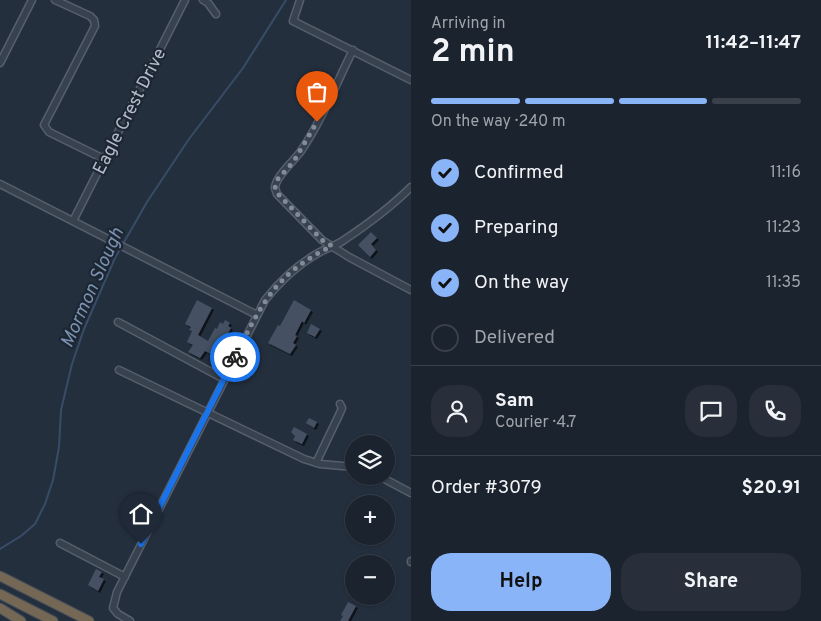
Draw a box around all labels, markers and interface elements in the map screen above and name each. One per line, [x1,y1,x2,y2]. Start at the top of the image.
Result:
text: Arriving in [431,14,506,34]
text: 11:42–11:47 [706,31,801,55]
text: 2 min [431,33,515,73]
street label: Eagle Crest Drive [89,45,172,179]
pin [296,71,338,122]
icon: bag [303,78,331,106]
text: On the way · 240 m [431,112,566,132]
icon: check [431,159,459,187]
text: Confirmed [474,161,564,185]
text: 11:16 [770,163,801,183]
icon: check [431,214,459,242]
text: Preparing [474,216,558,240]
text: 11:23 [766,218,801,238]
water label: Mormon Slough [56,224,130,352]
icon: check [431,269,459,297]
text: On the way [474,271,569,295]
text: 11:35 [766,273,801,293]
text: Delivered [474,326,555,350]
courier [210,332,260,382]
icon: bike [221,343,249,371]
button: person [431,385,483,437]
button: chat [685,385,737,437]
button: phone [749,385,801,437]
text: Sam [495,389,534,413]
text: Courier · 4.7 [495,413,576,433]
map controls [345,435,395,605]
button: layers [345,435,395,485]
text: Order #3079 [431,476,542,500]
text: $20.91 [742,476,801,500]
pin [120,493,162,544]
button: + [345,495,395,545]
icon: home [127,500,155,528]
button: Help [431,553,611,611]
button: Share [621,553,801,611]
button: − [345,555,395,605]

